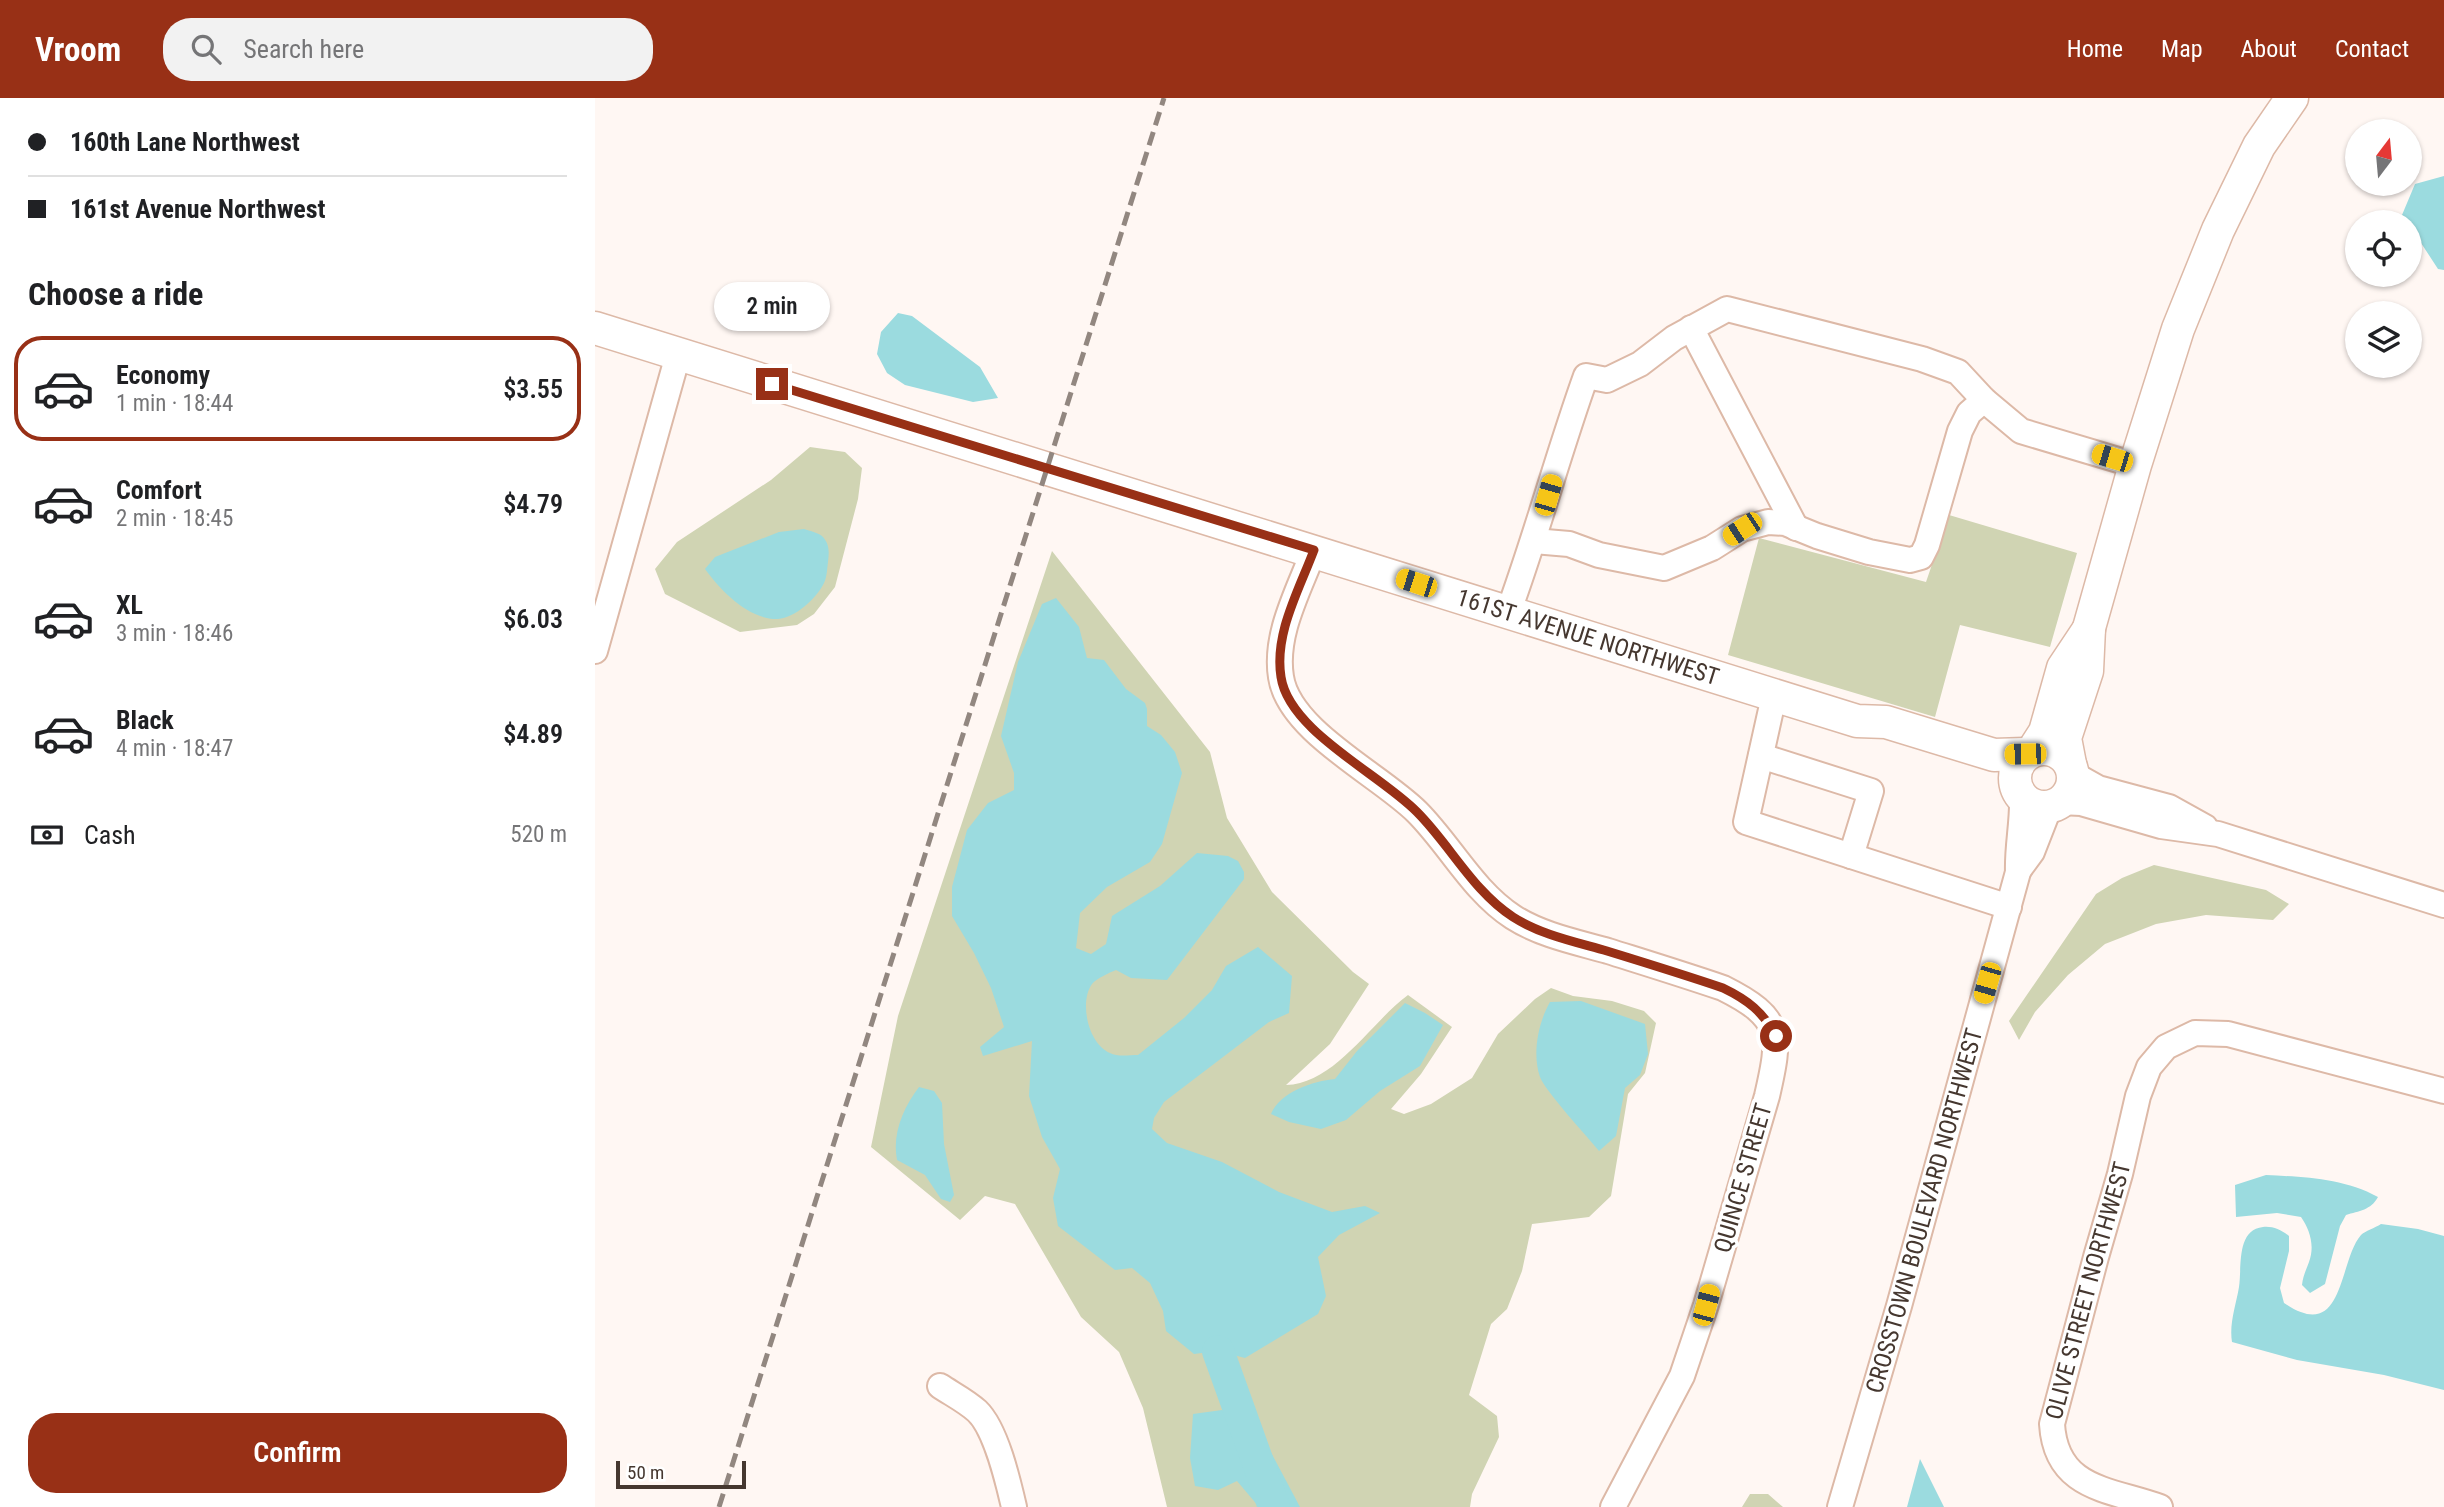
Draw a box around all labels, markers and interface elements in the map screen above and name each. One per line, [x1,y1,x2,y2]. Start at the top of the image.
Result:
search box [163,18,653,81]
text: Vroom [35,30,121,69]
icon: search [187,30,225,68]
text: Search here [243,34,364,64]
text: Home [2067,35,2123,63]
text: Map [2161,35,2203,63]
text: About [2241,35,2297,63]
text: Contact [2335,35,2409,63]
north arrow [2345,119,2422,196]
map controls [2345,119,2422,378]
text: 160th Lane Northwest [70,127,300,157]
text: 161st Avenue Northwest [70,194,326,224]
button: locate [2345,210,2422,287]
text: Choose a ride [28,275,203,313]
callout: 2 min [714,282,830,331]
text: 2 min [747,293,797,320]
button: layers [2345,301,2422,378]
icon: car [32,357,95,420]
text: Economy [116,360,210,390]
route end [756,368,788,400]
text: $3.55 [503,374,563,404]
text: 1 min · 18:44 [116,390,233,417]
car [2089,442,2136,474]
icon: car [32,472,95,535]
car [1533,472,1564,518]
text: Comfort [116,475,202,505]
text: $4.79 [503,489,563,519]
text: 2 min · 18:45 [116,505,233,532]
car [1719,509,1766,549]
car [1393,567,1440,599]
street label: 161ST AVENUE NORTHWEST [1453,583,1723,691]
icon: car [32,587,95,650]
text: XL [116,590,143,620]
text: $6.03 [503,604,563,634]
text: 3 min · 18:46 [116,620,233,647]
icon: car [32,702,95,765]
text: Black [116,705,174,735]
text: $4.89 [503,719,563,749]
text: 4 min · 18:47 [116,735,233,762]
car [2004,743,2047,765]
icon: cash [28,816,66,854]
text: Cash [84,820,136,850]
text: 520 m [510,821,567,848]
car [1972,960,2003,1006]
route start [1760,1020,1792,1052]
street label: CROSSTOWN BOULEVARD NORTHWEST [1860,1025,1988,1396]
street label: QUINCE STREET [1708,1100,1778,1256]
street label: OLIVE STREET NORTHWEST [2040,1159,2136,1422]
car [1691,1282,1722,1328]
button: Confirm [28,1413,567,1493]
scale bar [616,1458,745,1490]
text: 50 m [627,1461,664,1484]

